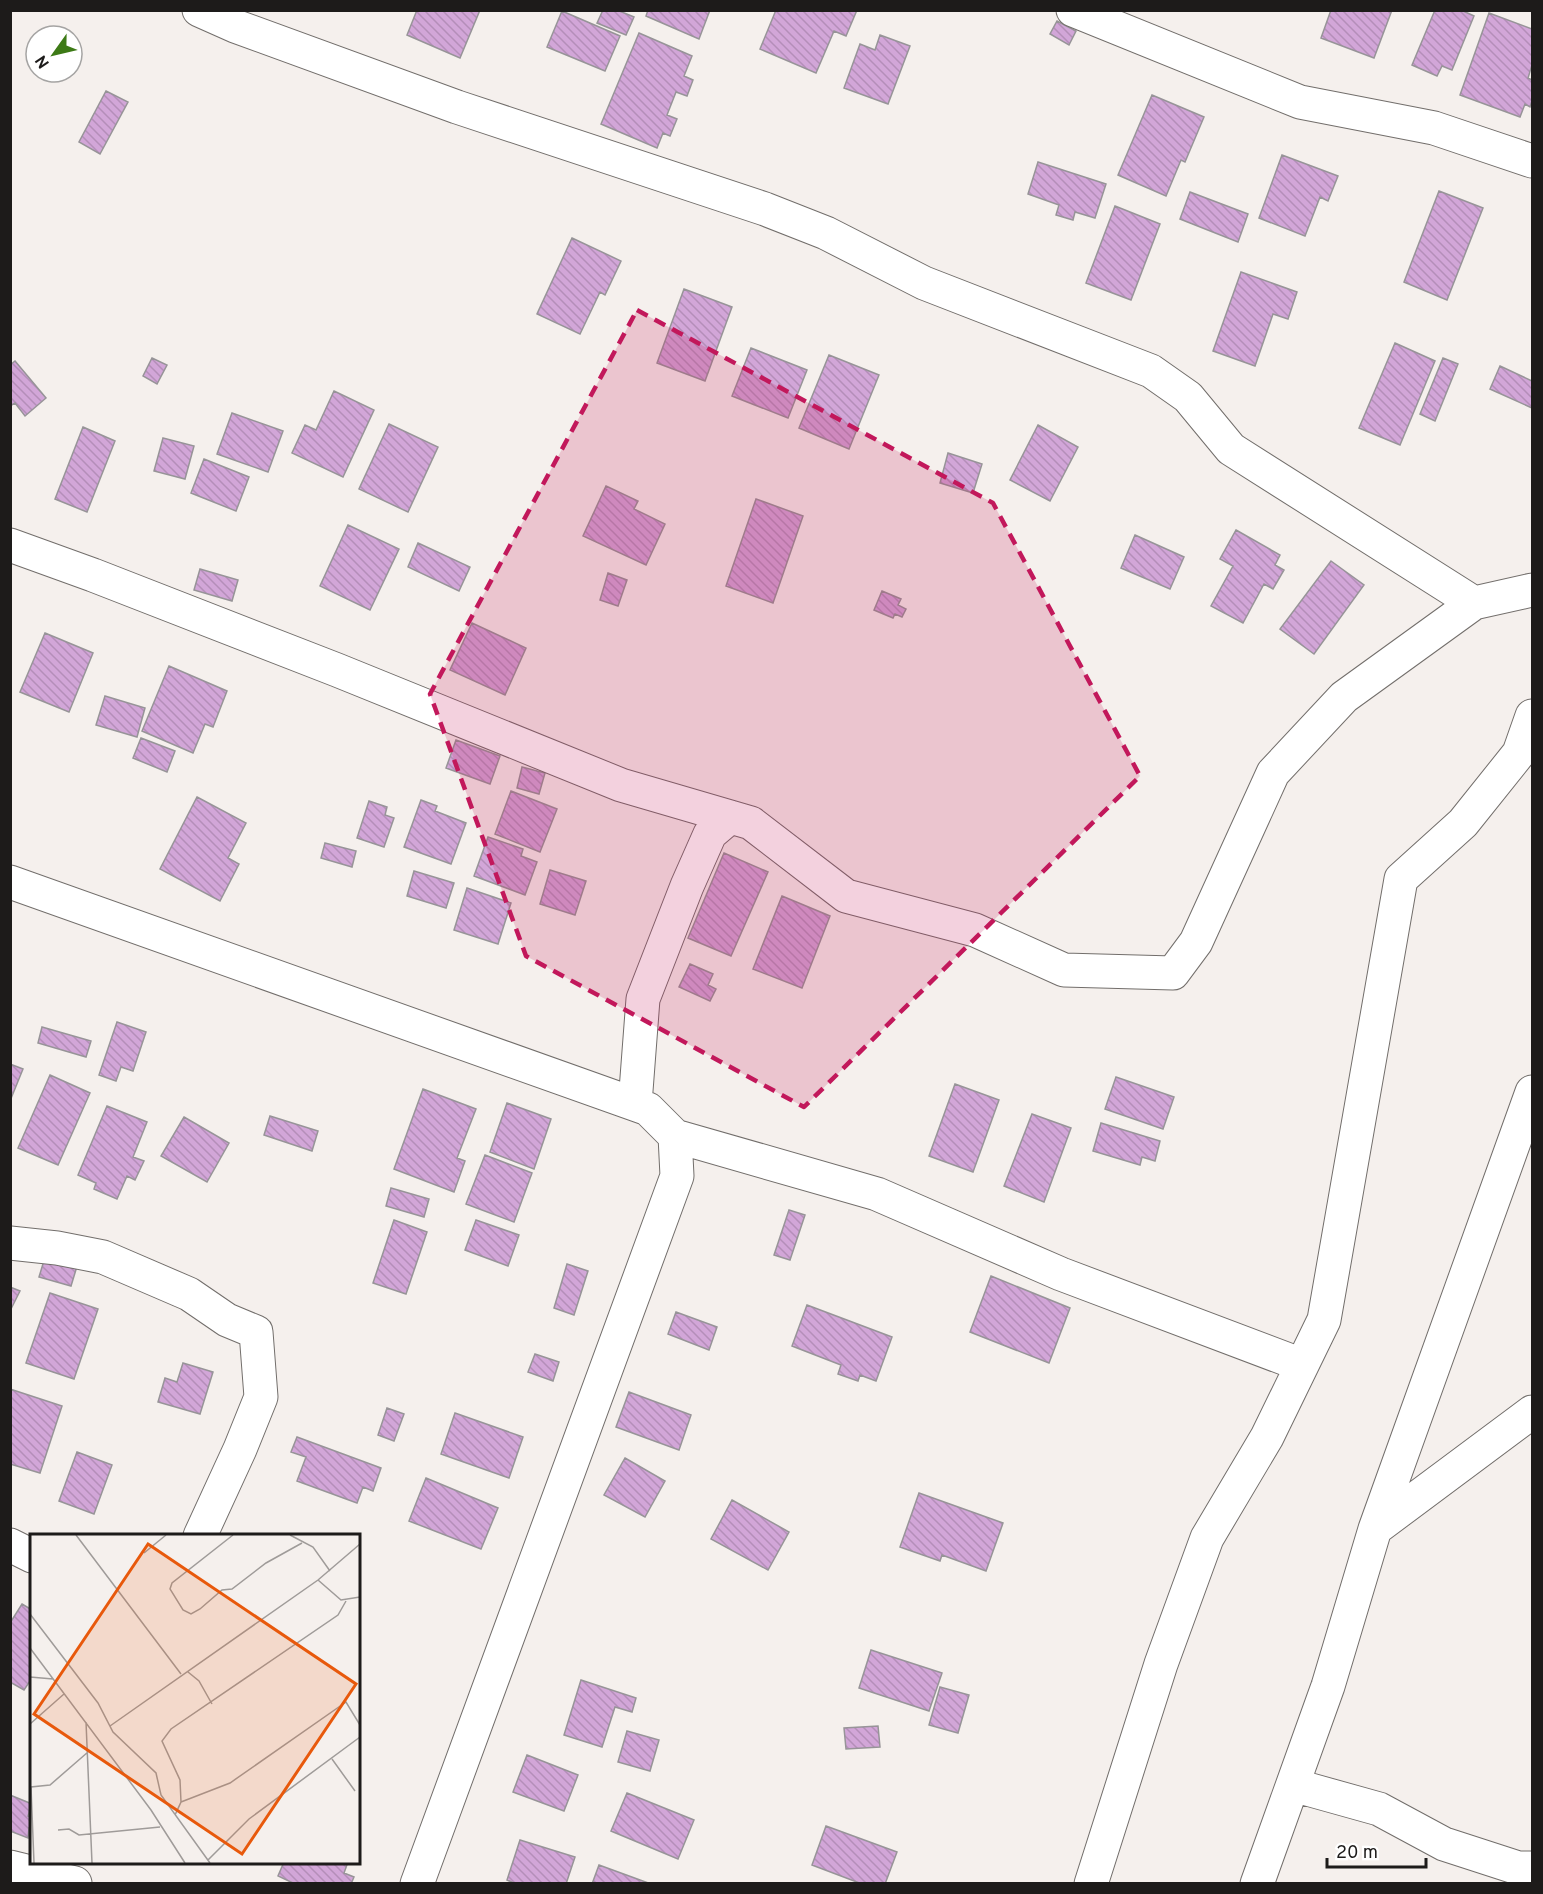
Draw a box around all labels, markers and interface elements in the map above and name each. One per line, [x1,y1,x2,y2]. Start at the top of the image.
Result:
north arrow [24,24,84,84]
text: N [32,51,55,72]
inset map [30,1534,360,1864]
scale bar [1327,1831,1426,1869]
text: 20 m [1336,1842,1378,1865]

